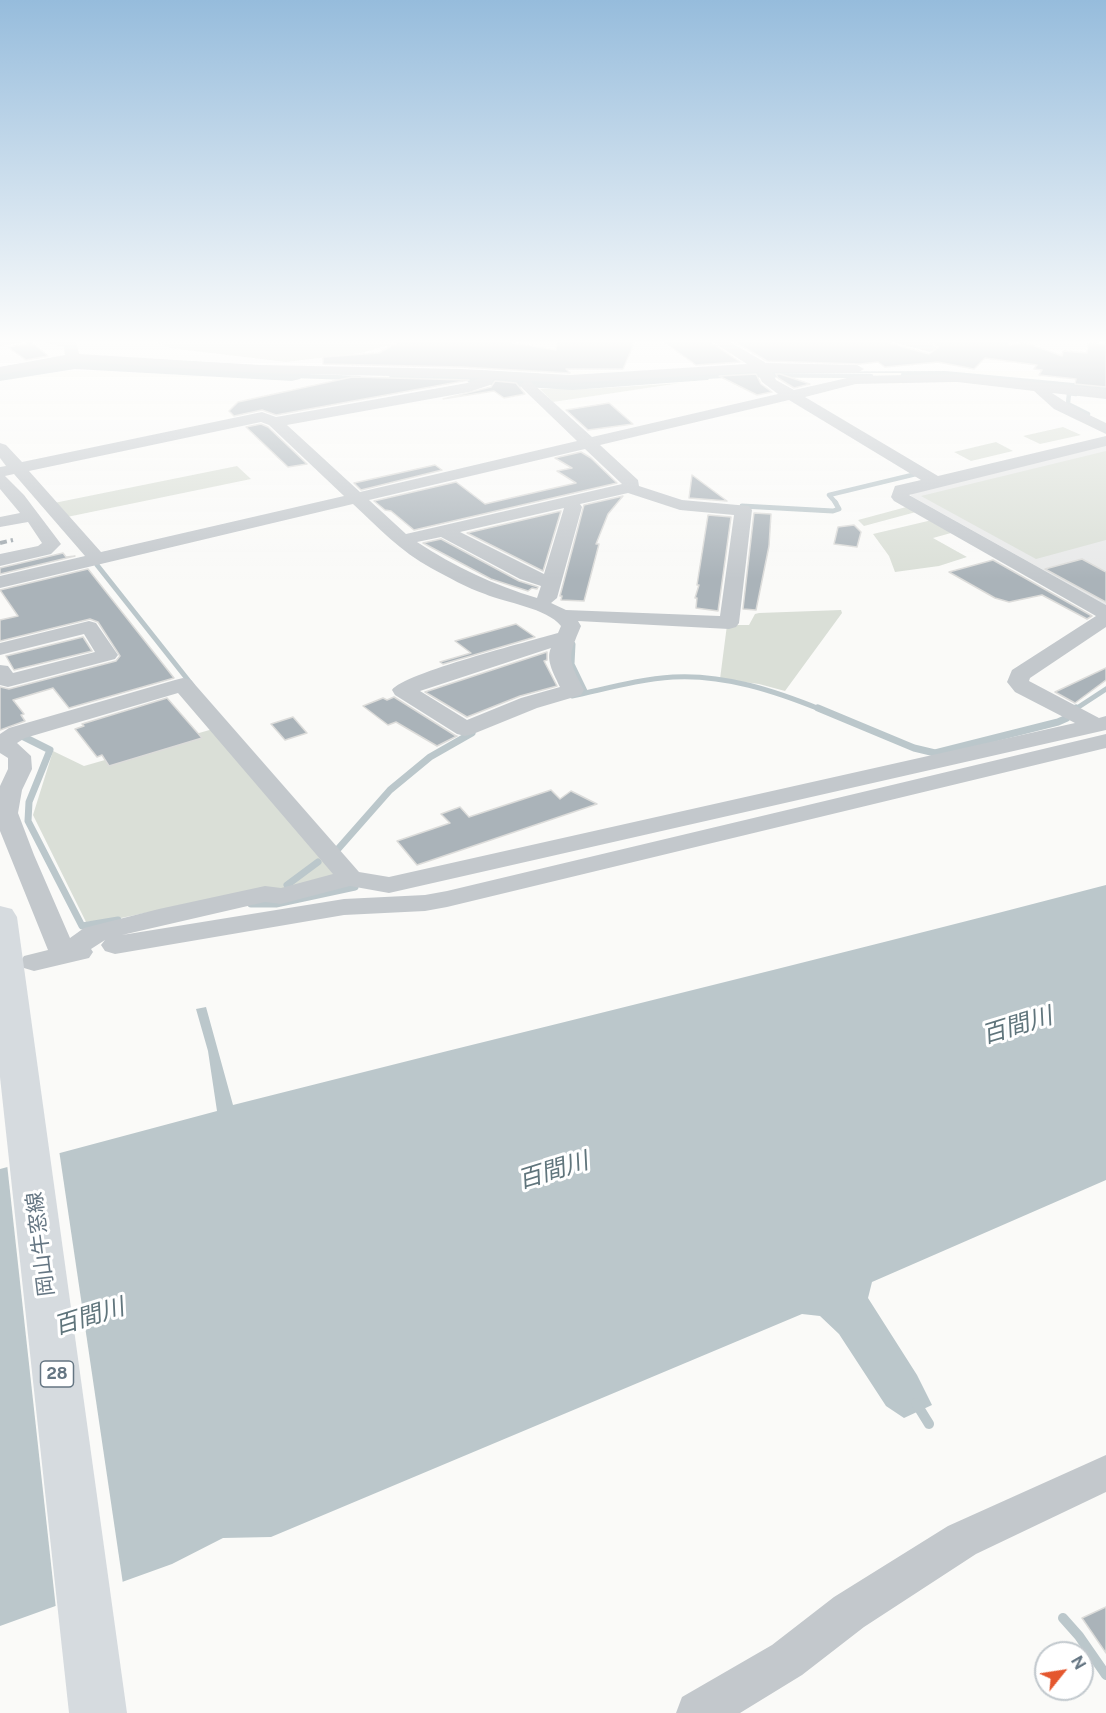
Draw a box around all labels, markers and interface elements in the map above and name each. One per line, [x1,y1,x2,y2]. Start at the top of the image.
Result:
water label: 百間川 [978,1002,1056,1050]
water label: 百間川 [514,1147,592,1195]
street label: 岡山牛窓線 [22,1190,60,1298]
water label: 百間川 [50,1293,128,1341]
road number: 28 [40,1361,74,1387]
north arrow [1034,1641,1094,1701]
text: N [1067,1653,1090,1673]

